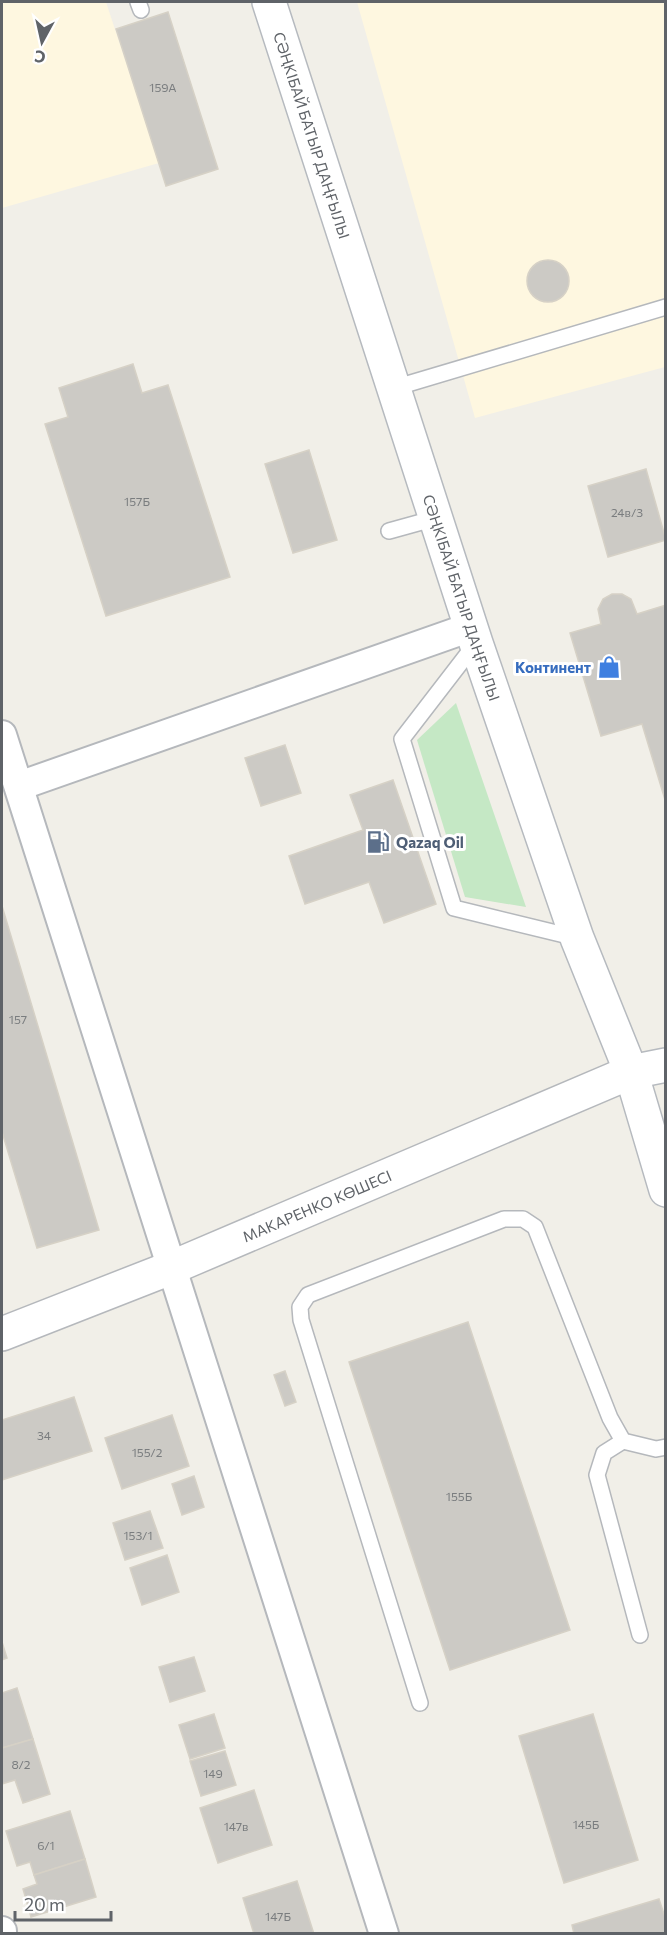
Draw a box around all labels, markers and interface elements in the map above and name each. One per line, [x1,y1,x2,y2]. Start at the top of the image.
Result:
north arrow [12,12,72,72]
street label: СӘҢКІБАЙ БАТЫР ДАҢҒЫЛЫ [270,30,354,241]
text: С [33,47,47,68]
house number: 159А [149,80,177,94]
street label: СӘҢКІБАЙ БАТЫР ДАҢҒЫЛЫ [420,492,504,703]
house number: 157Б [124,494,150,508]
house number: 24в/3 [611,505,643,519]
shop icon: Континент [596,654,622,680]
place label: Континент [515,658,591,676]
fuel station icon: Qazaq Oil [365,829,391,855]
place label: Qazaq Oil [396,833,464,851]
house number: 157 [9,1012,27,1026]
street label: МАКАРЕНКО КӨШЕСІ [240,1166,394,1245]
house number: 34 [37,1428,51,1442]
house number: 155/2 [132,1445,163,1459]
house number: 155Б [446,1489,473,1503]
house number: 153/1 [123,1528,153,1542]
house number: 8/2 [11,1757,31,1771]
house number: 149 [203,1766,223,1780]
house number: 145Б [573,1817,600,1831]
house number: 147в [224,1819,248,1833]
house number: 6/1 [37,1838,55,1852]
scale bar [15,1884,111,1922]
text: 20 m [24,1893,65,1915]
house number: 147Б [265,1909,291,1923]

